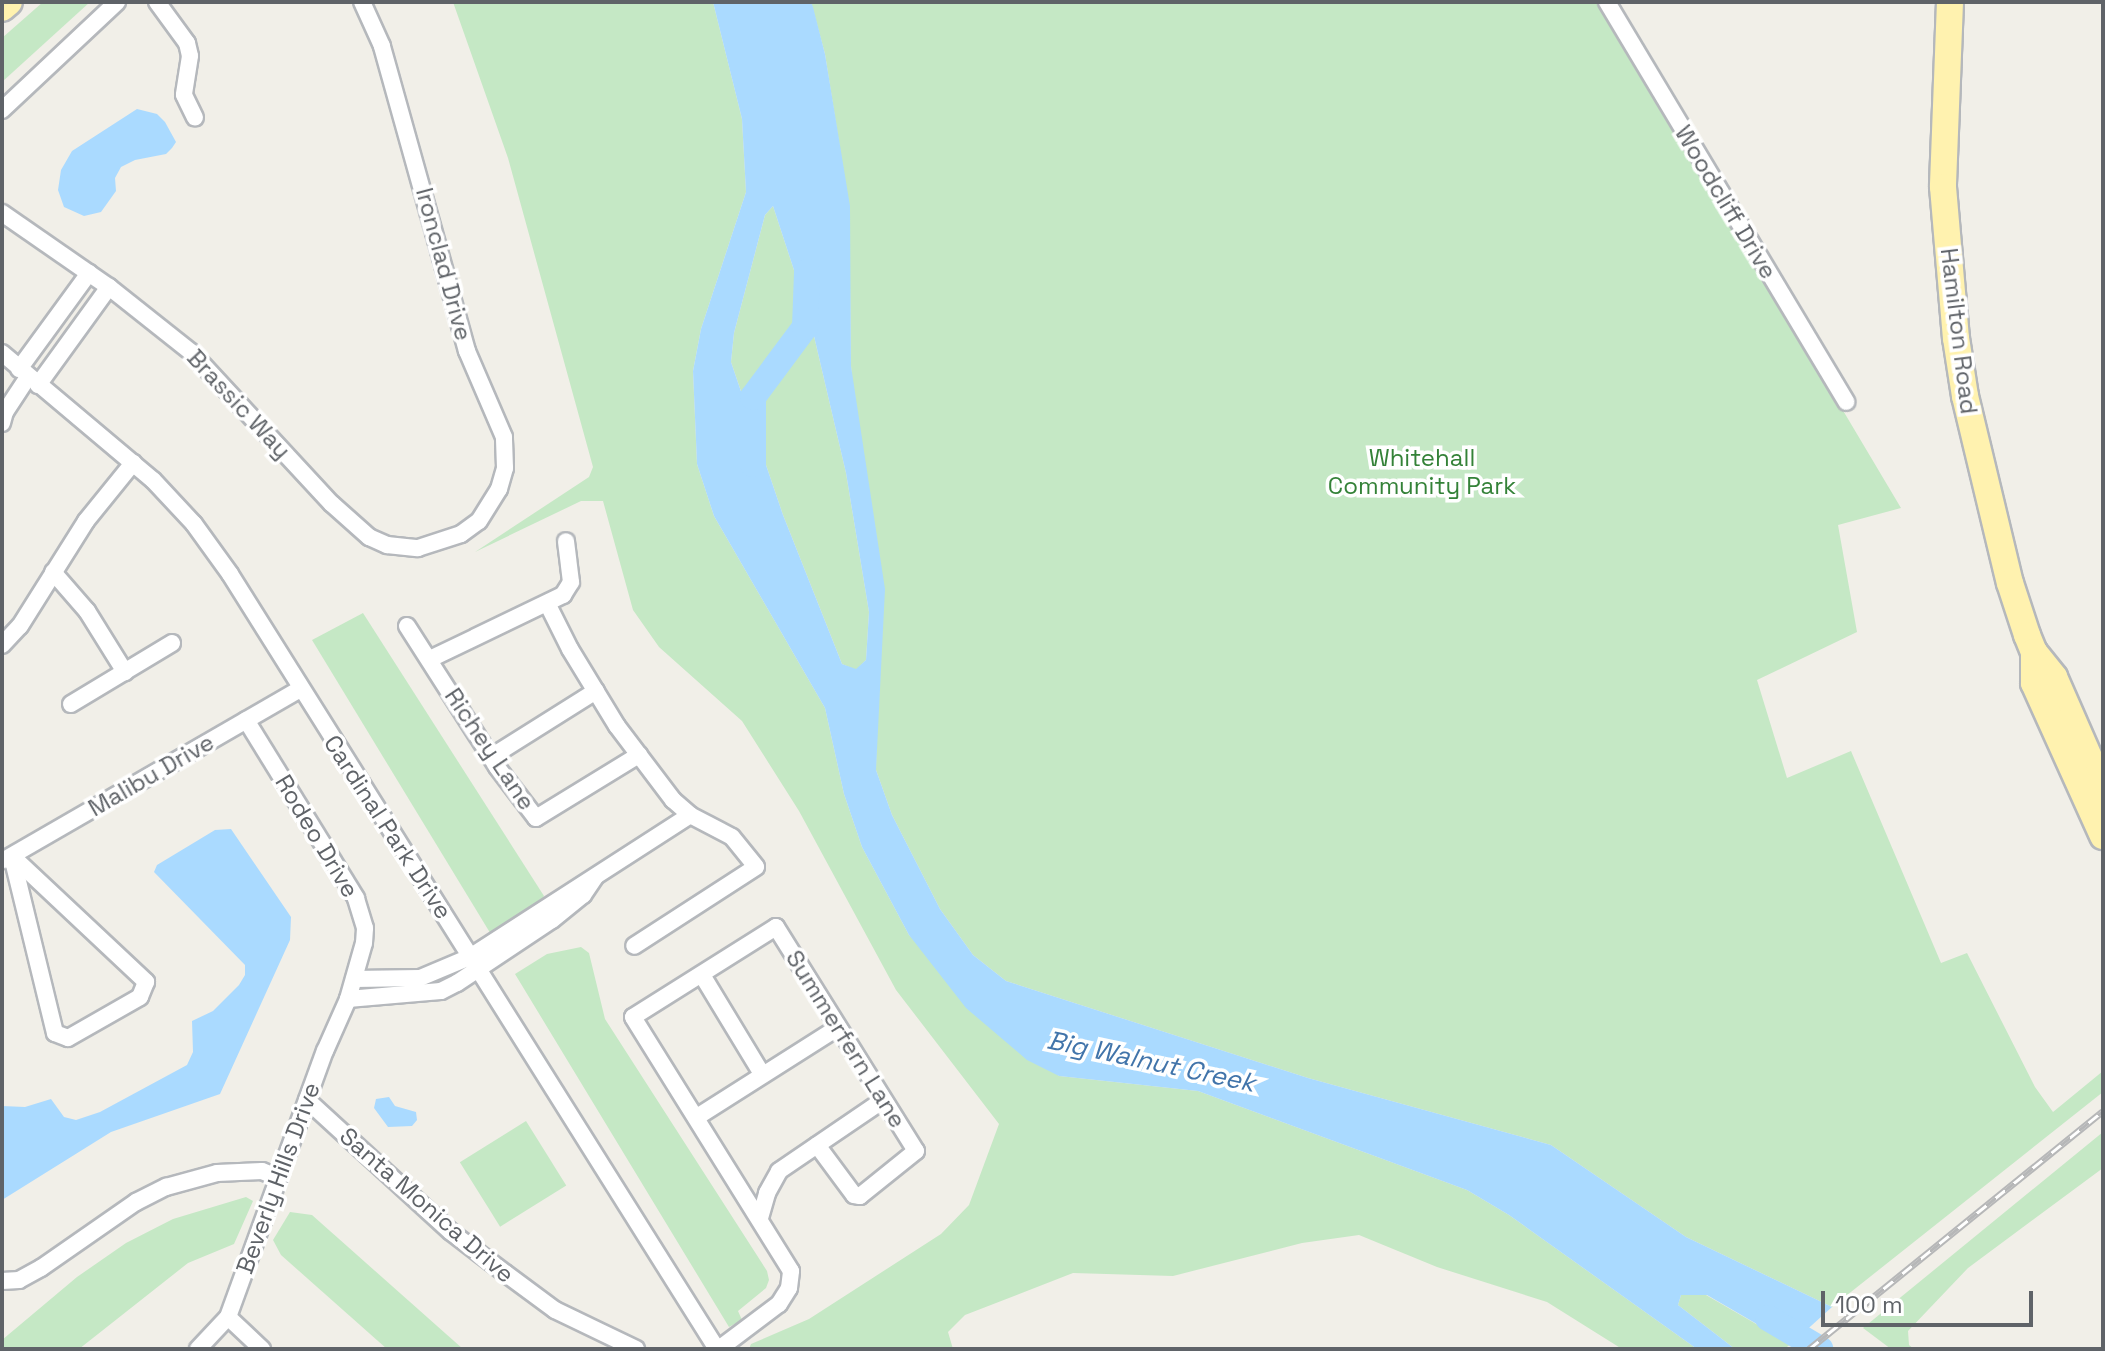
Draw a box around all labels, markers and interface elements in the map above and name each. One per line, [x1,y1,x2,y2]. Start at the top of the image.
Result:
street label: Woodcliff Drive [1669,120,1783,284]
street label: Ironclad Drive [410,185,478,343]
street label: Hamilton Road [1935,246,1983,416]
street label: Brassic Way [181,343,297,465]
park label: Whitehall Community Park [1328,444,1516,500]
street label: Richey Lane [439,683,541,815]
street label: Malibu Drive [83,727,219,823]
street label: Cardinal Park Drive [318,730,458,924]
street label: Rodeo Drive [269,769,365,903]
street label: Summerfern Lane [780,945,912,1133]
water label: Big Walnut Creek [1044,1025,1258,1099]
street label: Beverly Hills Drive [230,1078,326,1278]
street label: Santa Monica Drive [334,1121,520,1289]
scale bar [1825,1275,2037,1325]
text: 100 m [1835,1289,1903,1320]

